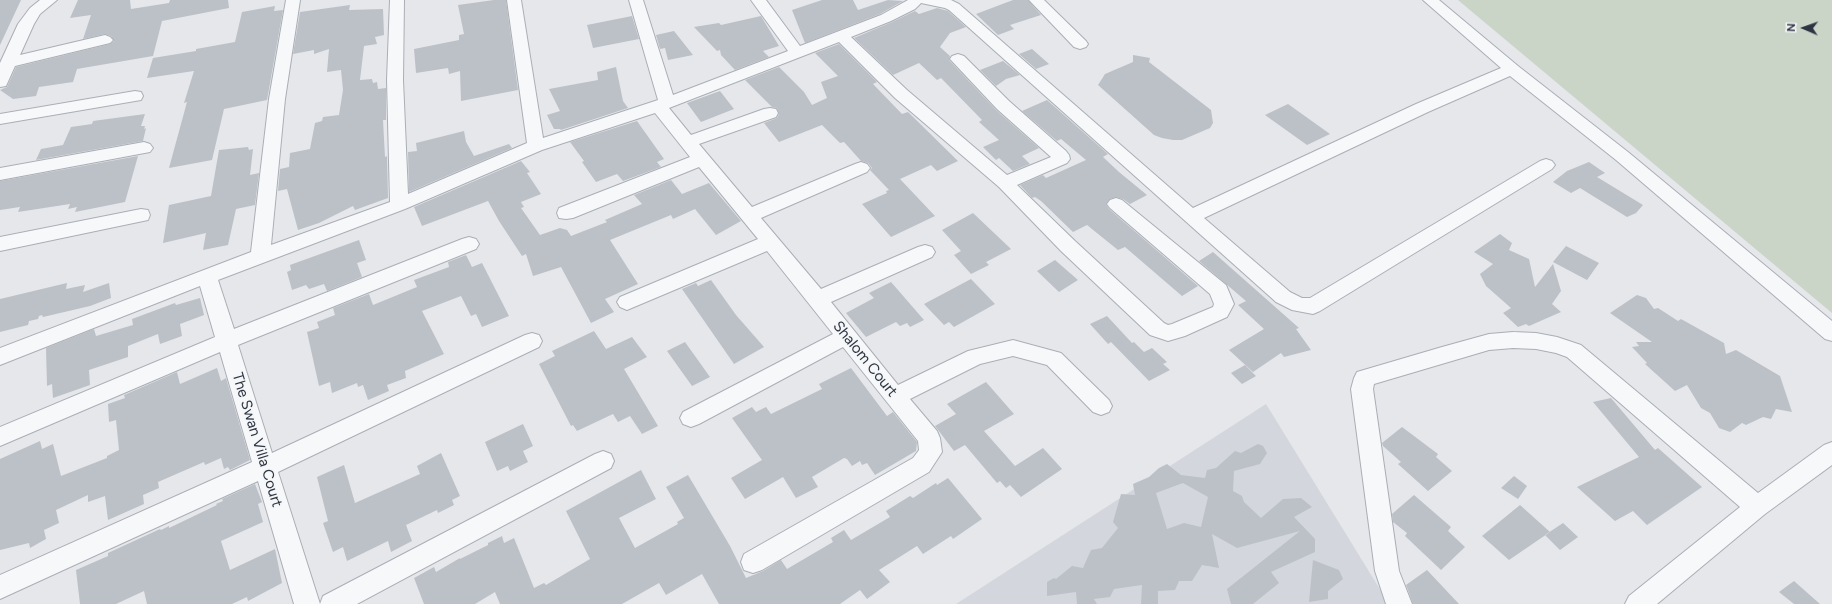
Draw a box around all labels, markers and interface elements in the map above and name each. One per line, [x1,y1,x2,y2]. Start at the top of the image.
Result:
north arrow [1784,8,1824,48]
text: N [1785,23,1798,32]
street label: Shalom Court [829,317,901,401]
street label: The Swan Villa Court [228,371,286,509]

